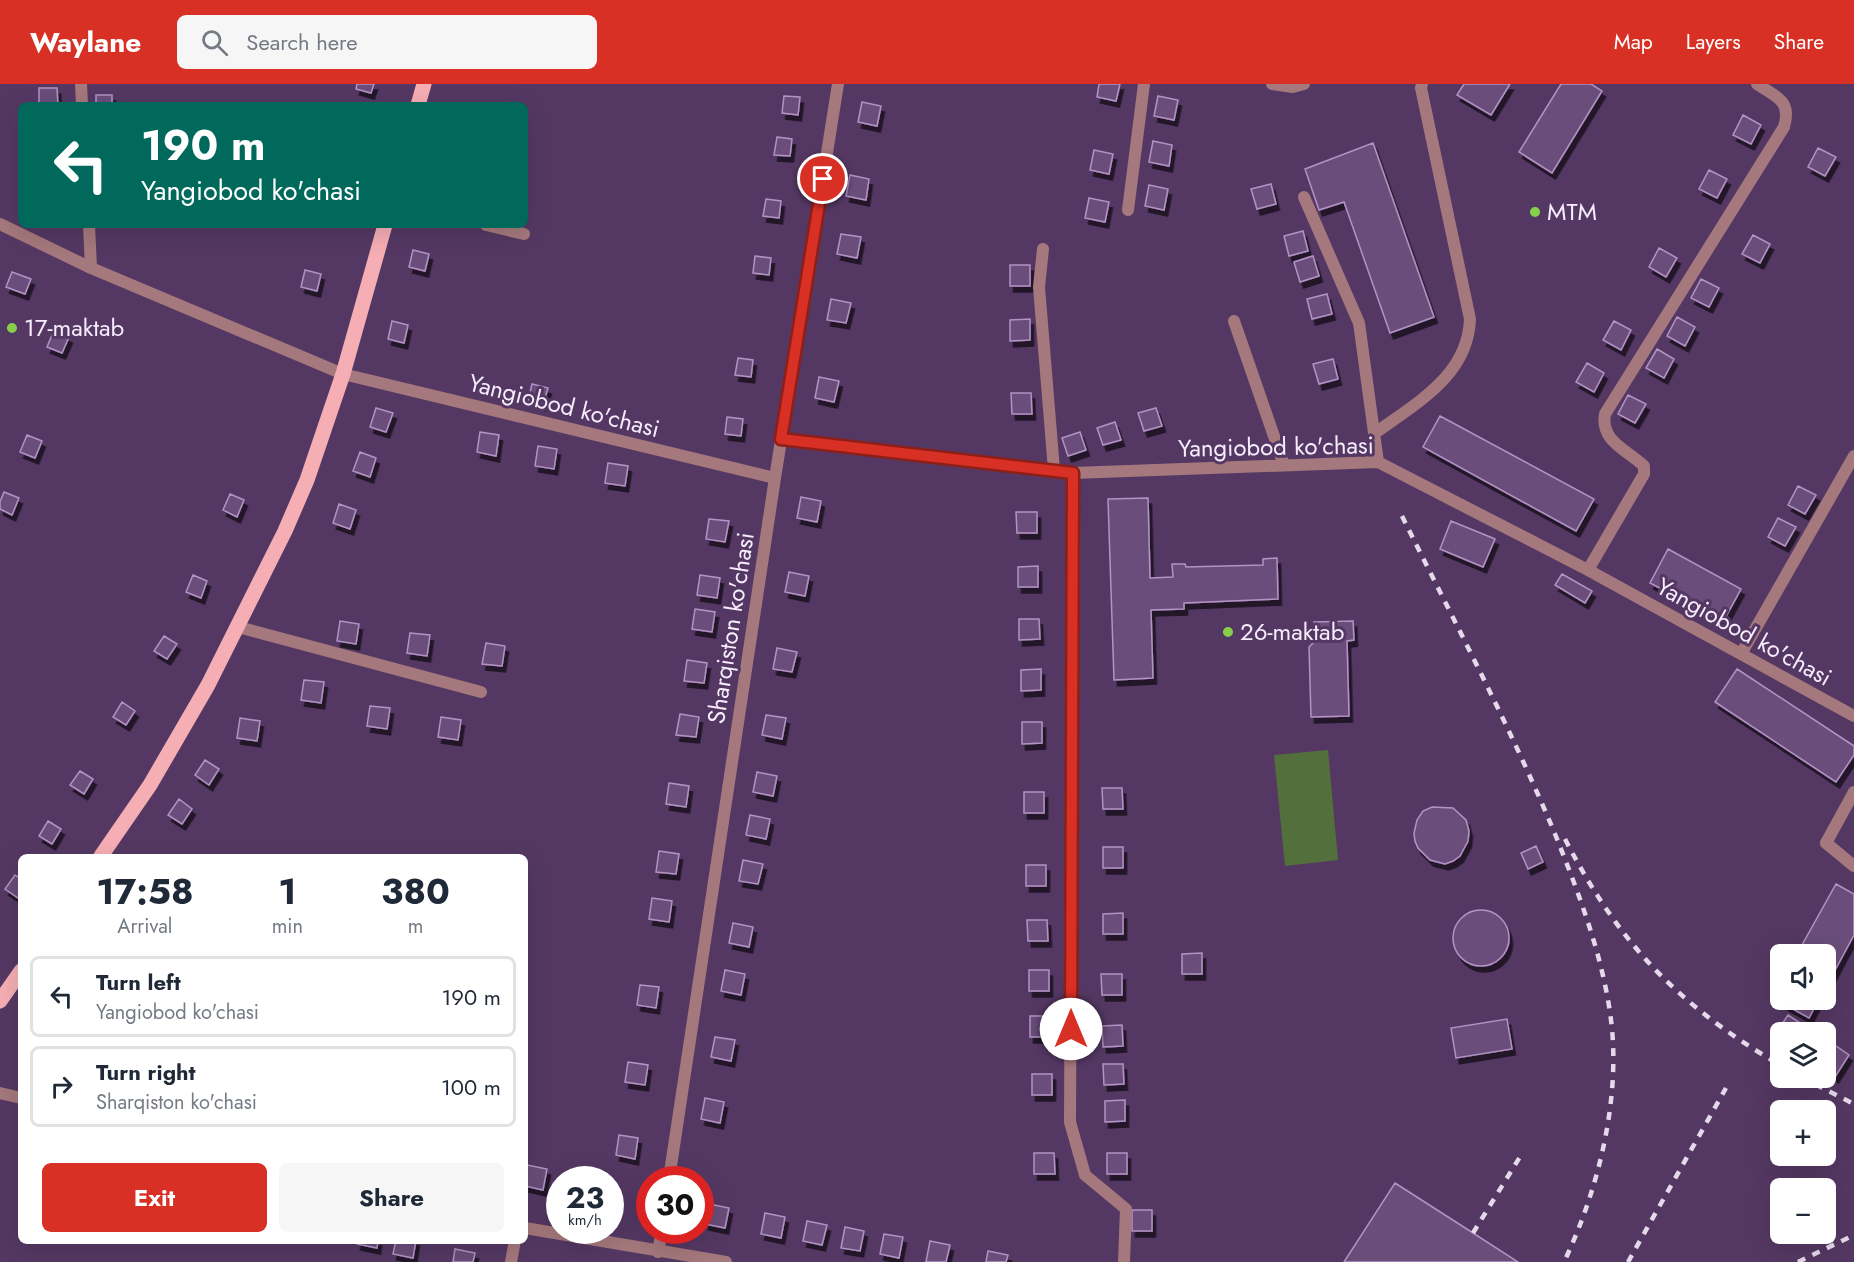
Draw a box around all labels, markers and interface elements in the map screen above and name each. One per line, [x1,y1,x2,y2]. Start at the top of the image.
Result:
search box [177,15,597,69]
text: Waylane [30,22,141,63]
icon: search [198,26,231,59]
text: Search here [246,26,358,58]
text: Map [1614,27,1653,57]
text: Layers [1686,27,1741,57]
text: Share [1774,27,1824,57]
text: 190 m [141,115,265,176]
icon: left [42,126,120,204]
pin [797,153,848,204]
icon: arrive [806,162,839,195]
text: Yangiobod ko'chasi [141,171,361,210]
place label: MTM [1547,194,1597,229]
marker: MTM [1528,205,1542,219]
place label: 17-maktab [24,310,124,345]
marker: 17-maktab [5,321,19,335]
street label: Yangiobod ko'chasi [465,365,663,446]
street label: Yangiobod ko'chasi [1178,427,1374,466]
street label: Sharqiston ko'chasi [698,530,763,726]
street label: Yangiobod ko'chasi [1650,569,1838,694]
place label: 26-maktab [1240,614,1344,649]
marker: 26-maktab [1221,625,1235,639]
text: 17:58 [96,865,194,917]
text: 1 [278,865,296,917]
text: 380 [381,865,450,917]
text: Arrival [117,912,172,941]
text: min [272,912,303,941]
text: m [408,912,423,941]
map controls [1770,944,1836,1244]
button: sound [1770,944,1836,1010]
text: Turn left [96,966,181,998]
icon: left [45,980,78,1013]
text: 190 m [441,981,501,1013]
position arrow [1039,997,1103,1061]
text: Yangiobod ko'chasi [96,998,259,1027]
button: layers [1770,1022,1836,1088]
text: Turn right [96,1056,196,1088]
icon: right [45,1070,78,1103]
text: 100 m [441,1071,501,1103]
text: Sharqiston ko'chasi [96,1088,257,1117]
button: + [1770,1100,1836,1166]
button: Exit [42,1163,267,1232]
button: Share [279,1163,504,1232]
speed limit sign: 30 [636,1166,714,1244]
text: 23 [566,1176,604,1219]
button: − [1770,1178,1836,1244]
text: km/h [568,1209,602,1231]

